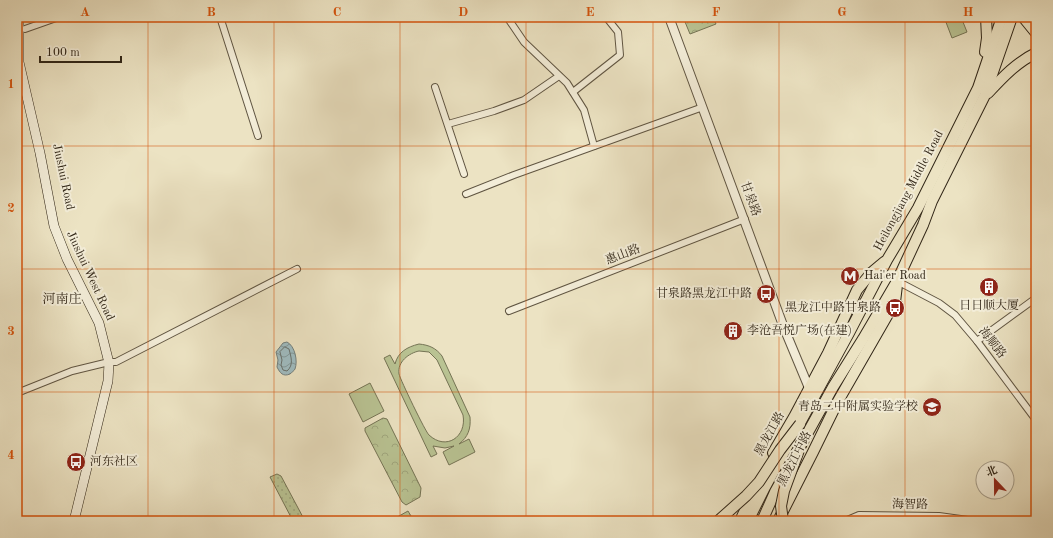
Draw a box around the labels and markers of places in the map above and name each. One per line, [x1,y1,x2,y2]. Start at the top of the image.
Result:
metro station icon: Hai'er Road [839,265,861,287]
place label: Hai'er Road [864,270,926,282]
building icon: 日日顺大厦 [978,276,1000,298]
bus stop icon: 甘泉路黑龙江中路 [755,283,777,305]
place label: 甘泉路黑龙江中路 [656,286,752,300]
bus stop icon: 黑龙江中路甘泉路 [884,297,906,319]
place label: 日日顺大厦 [959,298,1019,312]
place label: 黑龙江中路甘泉路 [785,300,881,314]
building icon: 李沧吾悦广场(在建) [722,320,744,342]
place label: 李沧吾悦广场(在建) [747,323,852,337]
school or university icon: 青岛二中附属实验学校 [921,396,943,418]
place label: 青岛二中附属实验学校 [798,399,918,413]
bus stop icon: 河东社区 [65,451,87,473]
place label: 河东社区 [90,454,138,468]

